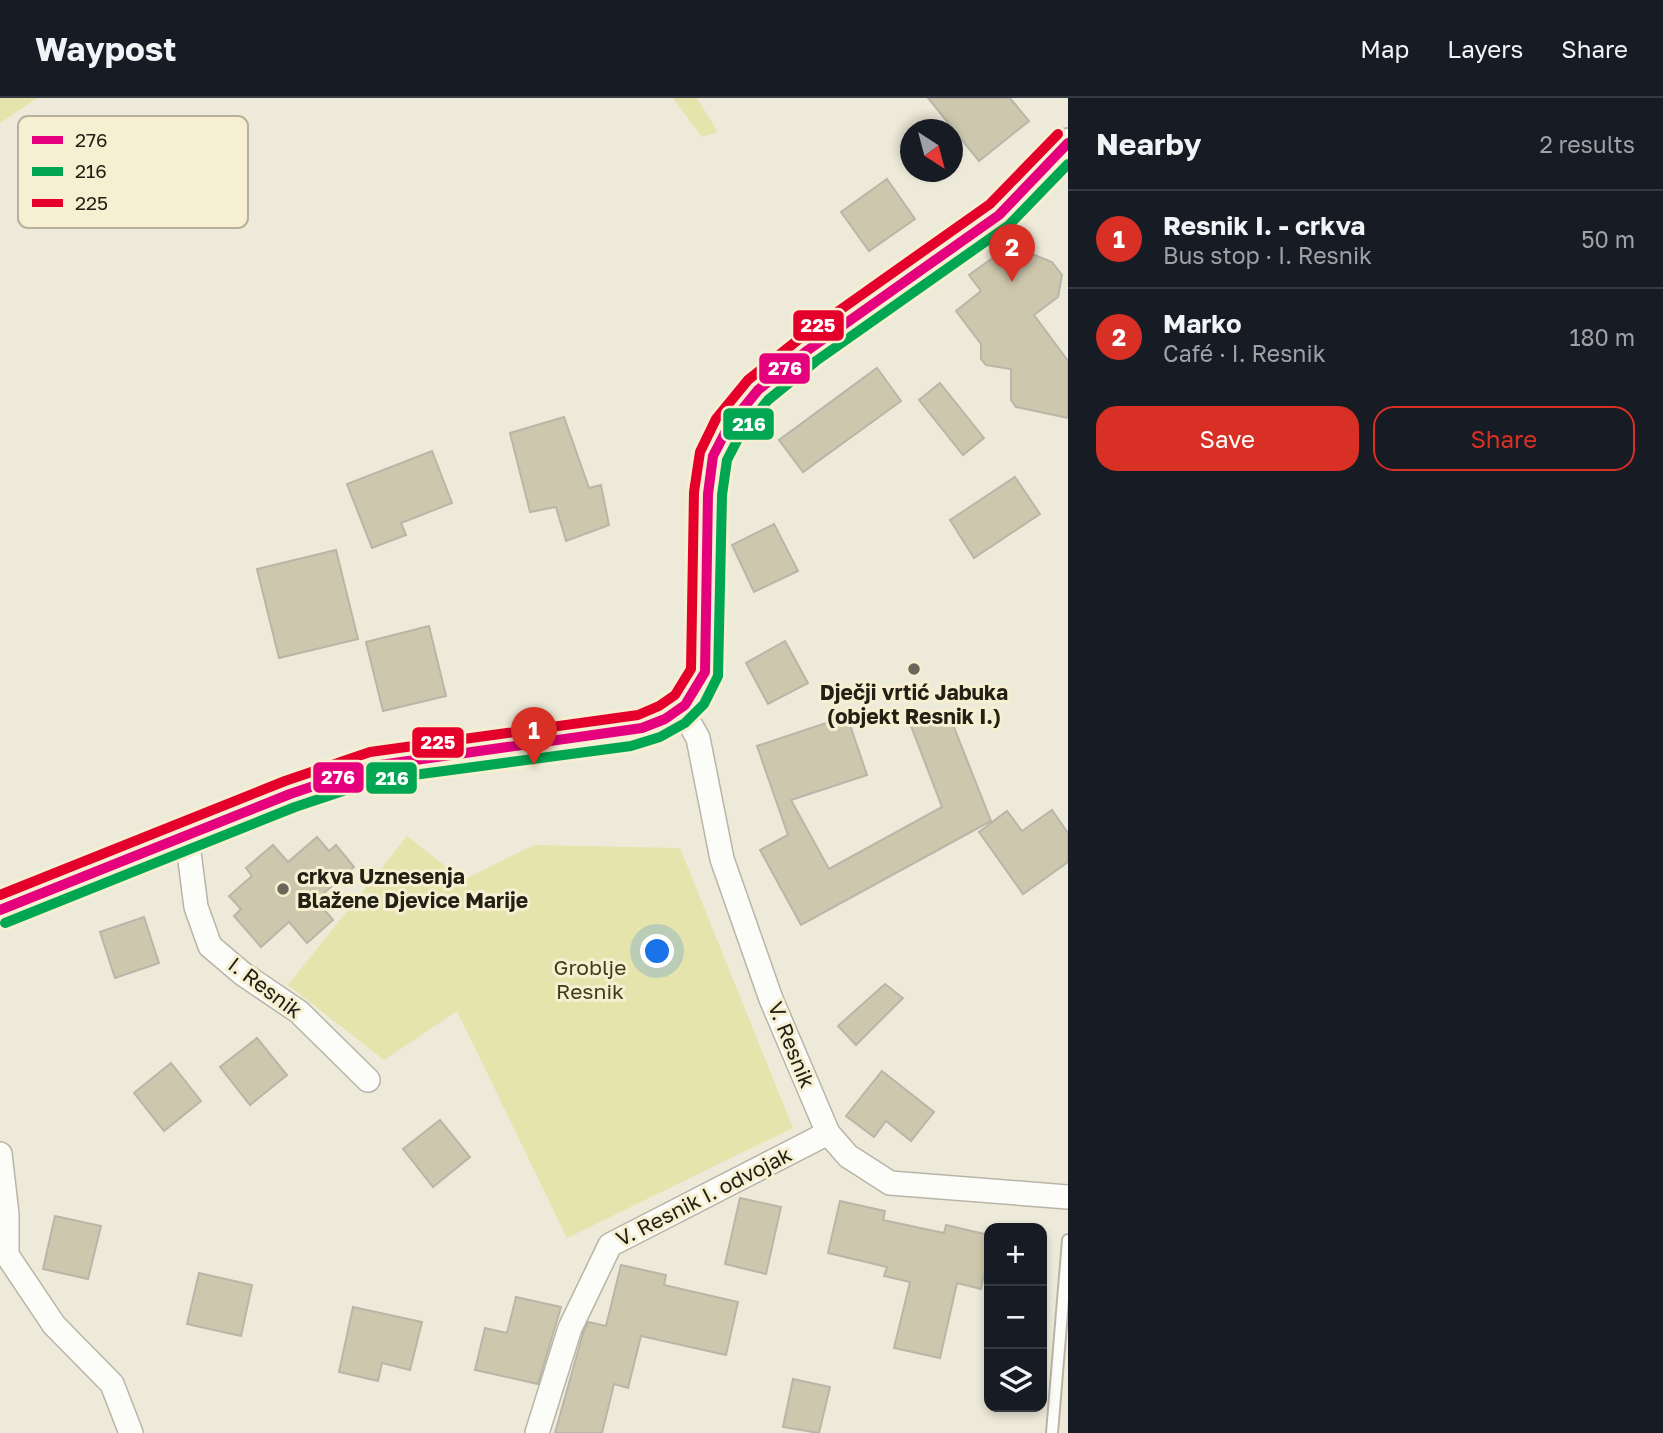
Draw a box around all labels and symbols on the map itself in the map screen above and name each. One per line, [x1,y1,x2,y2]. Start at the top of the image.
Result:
legend [18,116,248,228]
north arrow [900,119,963,182]
text: 276 [75,128,108,151]
text: 216 [75,159,107,182]
text: 225 [75,191,108,214]
pin: 2 [989,224,1035,282]
line badge: 225 [792,309,845,342]
text: 225 [801,313,835,336]
line badge: 276 [758,352,811,385]
text: 276 [768,356,802,379]
line badge: 216 [722,407,775,441]
text: 216 [732,412,766,435]
marker: Dječji vrtić Jabuka (objekt Resnik I.) [906,661,922,677]
place label: Dječji vrtić Jabuka (objekt Resnik I.) [820,679,1008,729]
pin: 1 [511,707,557,765]
line badge: 225 [411,726,465,759]
text: 225 [421,730,455,753]
line badge: 276 [312,761,365,794]
line badge: 216 [365,761,418,795]
text: 276 [321,765,355,788]
text: 216 [375,766,409,789]
place label: crkva Uznesenja Blažene Djevice Marije [297,863,528,913]
marker: crkva Uznesenja Blažene Djevice Marije [275,881,291,897]
your location [640,934,674,968]
street label: I. Resnik [223,951,308,1024]
park label: Groblje Resnik [554,954,626,1004]
street label: V. Resnik [763,998,821,1092]
street label: V. Resnik I. odvojak [612,1141,796,1252]

